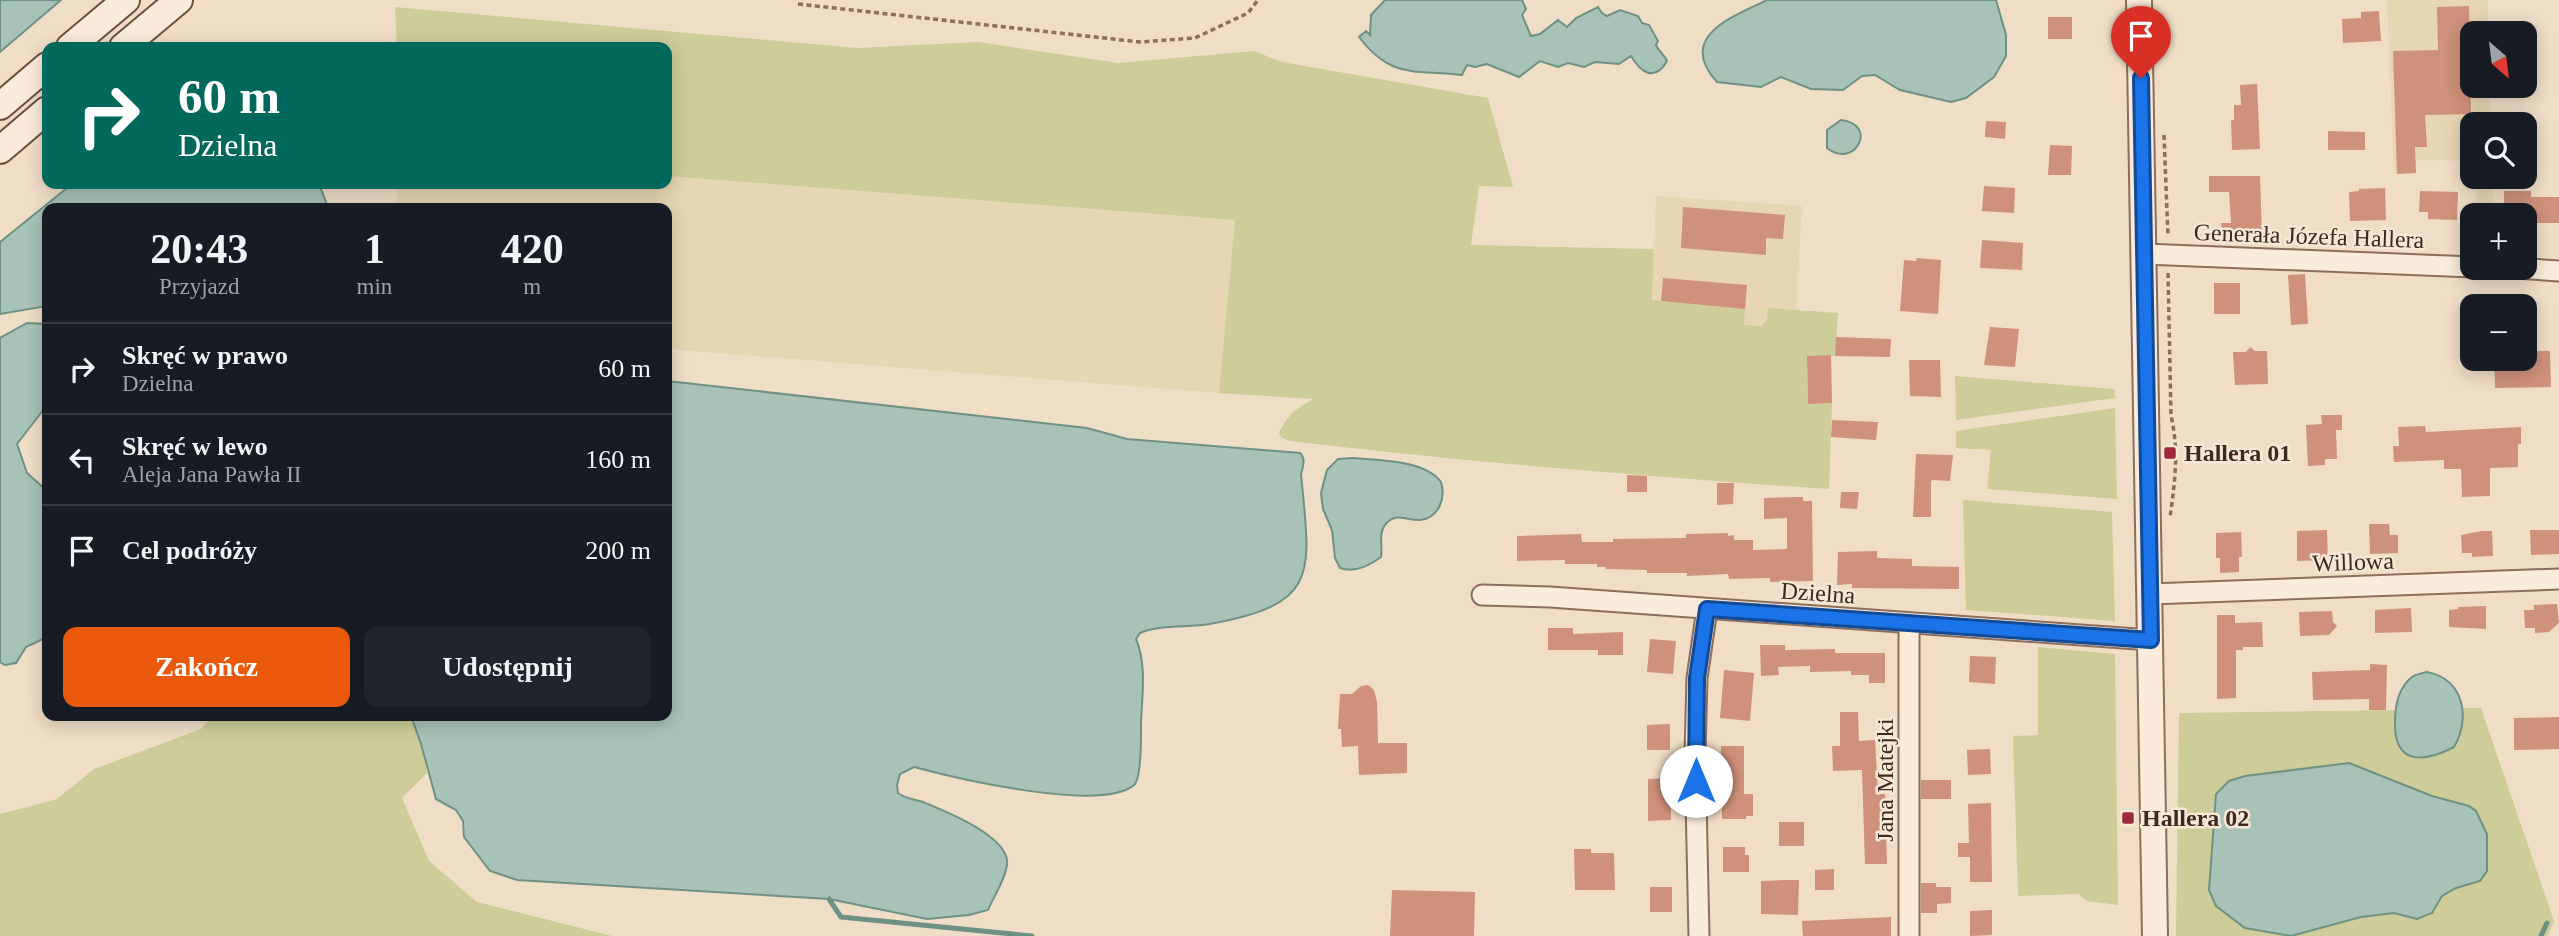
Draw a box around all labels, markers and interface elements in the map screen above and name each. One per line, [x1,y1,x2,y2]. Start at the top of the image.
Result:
pin [2111,6,2171,78]
icon: arrive [2122,17,2160,55]
north arrow [2460,21,2538,98]
map controls [2460,21,2537,371]
text: 60 m [178,69,280,124]
icon: right [63,70,154,161]
button: search [2460,112,2537,189]
text: Dzielna [178,127,278,163]
button: + [2460,203,2537,280]
street label: Generała Józefa Hallera [2193,219,2425,253]
text: 20:43 [150,226,248,272]
text: 1 [364,226,385,272]
text: 420 [501,226,564,272]
text: Przyjazd [159,274,240,299]
text: min [357,274,392,299]
text: m [523,274,541,299]
button: − [2460,294,2537,371]
text: Skręć w prawo [122,341,288,370]
icon: right [63,350,101,388]
text: 60 m [598,354,651,383]
text: Dzielna [122,371,194,396]
text: Skręć w lewo [122,432,268,461]
place label: Hallera 01 [2184,440,2291,466]
icon: left [63,441,101,479]
text: 160 m [585,445,651,474]
marker: Hallera 01 [2162,445,2178,461]
text: Aleja Jana Pawła II [122,462,301,487]
icon: arrive [63,532,101,570]
text: Cel podróży [122,536,257,565]
text: 200 m [585,536,651,565]
street label: Willowa [2312,548,2395,576]
street label: Dzielna [1780,577,1856,609]
button: Zakończ [63,627,350,707]
button: Udostępnij [364,627,651,707]
street label: Jana Matejki [1872,718,1898,842]
position arrow [1659,744,1733,818]
place label: Hallera 02 [2142,805,2249,831]
marker: Hallera 02 [2120,810,2136,826]

